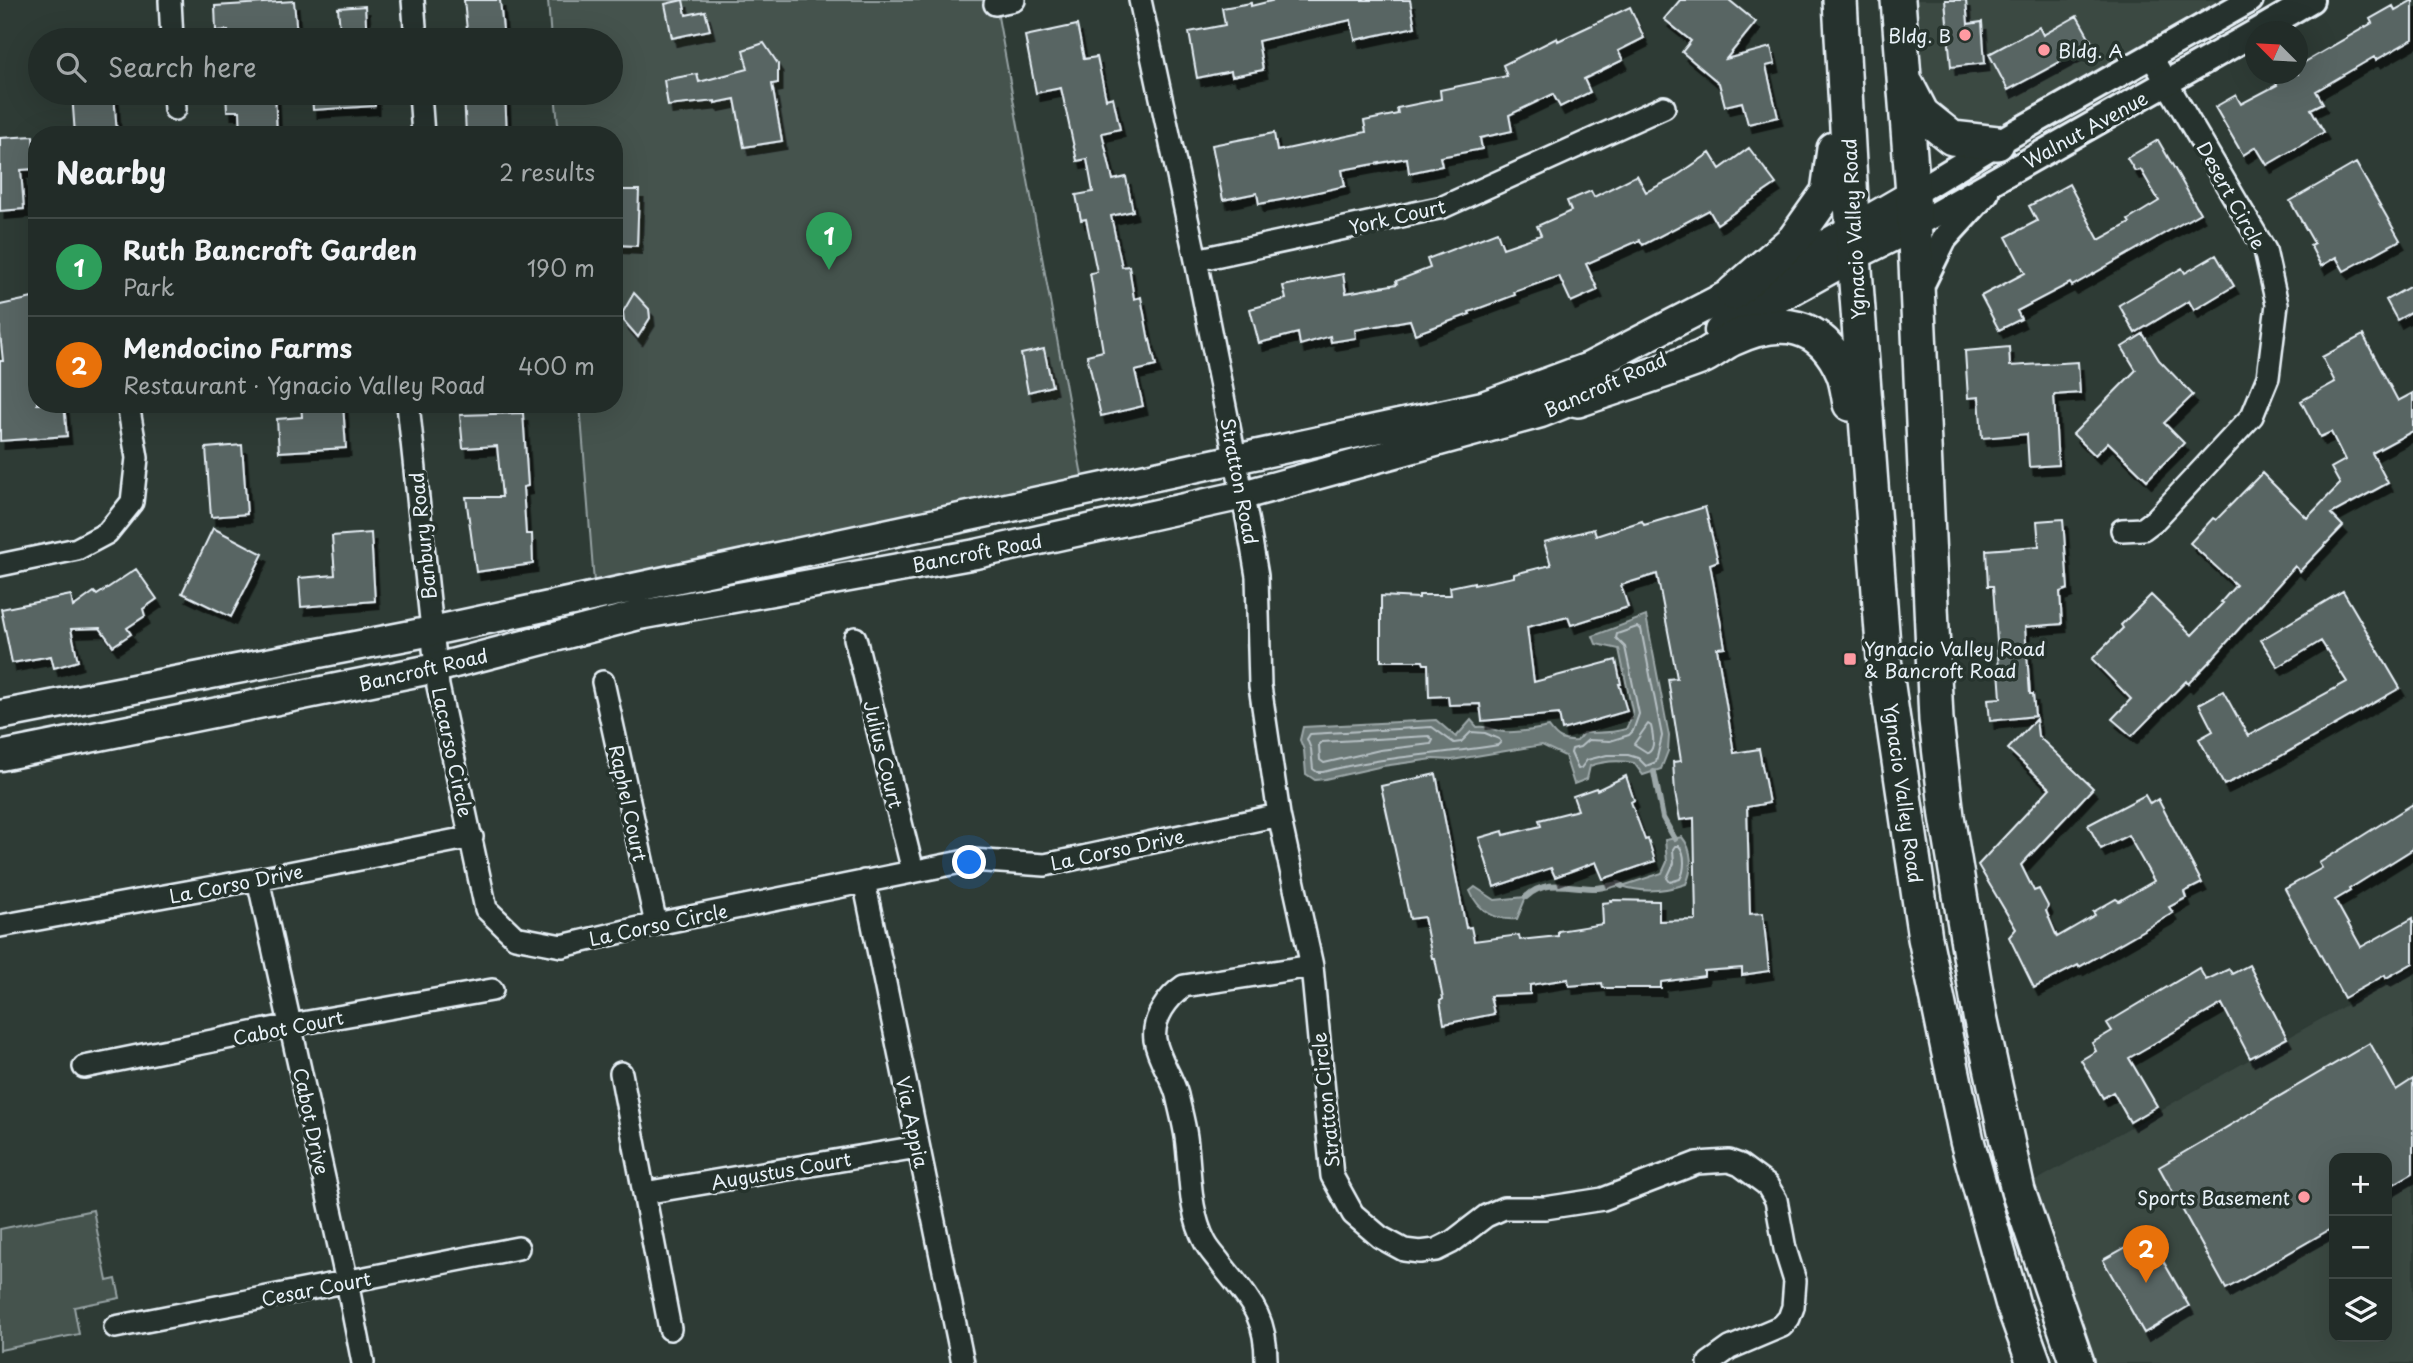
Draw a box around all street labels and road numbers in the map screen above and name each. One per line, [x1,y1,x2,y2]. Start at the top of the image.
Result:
street label: Walnut Avenue [2018,83,2152,175]
street label: Desert Circle [2191,136,2273,254]
street label: Ygnacio Valley Road [1834,138,1872,320]
street label: York Court [1346,191,1448,241]
street label: Bancroft Road [1539,344,1671,424]
street label: Stratton Road [1214,415,1266,547]
street label: Banbury Road [401,471,443,601]
street label: Bancroft Road [910,526,1044,578]
street label: Bancroft Road [356,641,490,697]
street label: Lacarso Circle [426,684,480,820]
street label: Julius Court [857,697,911,811]
street label: Ygnacio Valley Road [1877,701,1931,885]
street label: Raphel Court [603,742,655,864]
street label: La Corso Drive [1048,821,1186,877]
street label: La Corso Drive [167,856,305,910]
street label: La Corso Circle [586,896,730,952]
street label: Cabot Court [230,1002,346,1051]
street label: Stratton Circle [1304,1031,1346,1169]
street label: Cabot Drive [287,1065,337,1177]
street label: Via Appia [890,1073,936,1171]
street label: Augustus Court [709,1144,853,1196]
street label: Cesar Court [259,1264,373,1312]

